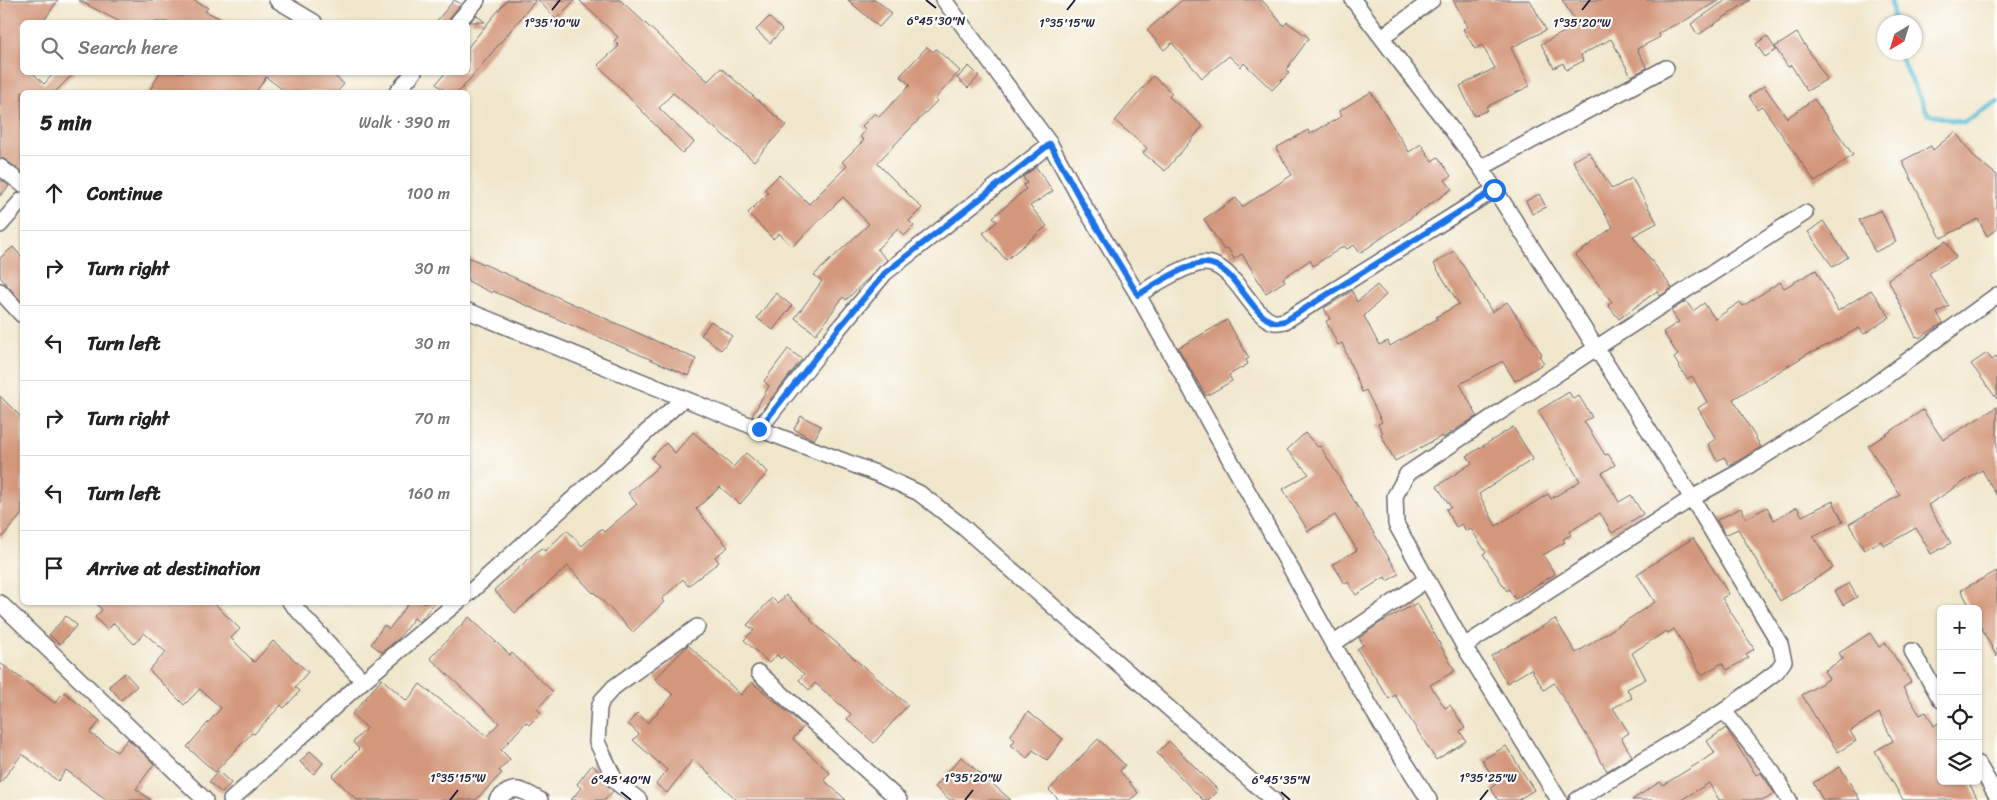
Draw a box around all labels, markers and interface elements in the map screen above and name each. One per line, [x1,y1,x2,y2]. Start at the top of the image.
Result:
text: 6°45'30"N [907,10,966,32]
text: 1°35'10"W [524,12,581,34]
text: 1°35'15"W [1039,12,1095,34]
text: 1°35'20"W [1553,12,1611,34]
north arrow [1877,15,1922,60]
search box [20,20,470,75]
text: Search here [78,31,178,64]
icon: search [38,34,66,62]
text: 5 min [40,104,92,142]
text: Walk · 390 m [359,108,450,137]
text: Continue [87,177,163,210]
icon: ahead [40,179,68,207]
text: 100 m [406,179,450,208]
route start [1483,179,1506,202]
text: Turn right [87,252,169,285]
icon: right [40,254,68,282]
text: 30 m [415,254,450,283]
text: Turn left [87,327,160,360]
icon: left [40,329,68,357]
text: 30 m [415,329,450,358]
text: Turn right [87,402,169,435]
icon: right [40,404,68,432]
text: 70 m [414,404,450,433]
route end [748,418,771,441]
text: Turn left [87,477,160,510]
icon: left [40,479,68,507]
text: 160 m [407,479,450,508]
text: Arrive at destination [87,552,260,585]
icon: arrive [40,554,68,582]
map controls [1937,605,1982,785]
button: + [1937,605,1982,650]
button: − [1937,650,1982,695]
button: locate [1937,695,1982,740]
button: layers [1937,740,1982,785]
text: 1°35'15"W [430,767,486,789]
text: 1°35'20"W [944,767,1002,789]
text: 1°35'25"W [1459,767,1517,789]
text: 6°45'40"N [591,769,651,791]
text: 6°45'35"N [1252,769,1311,791]

